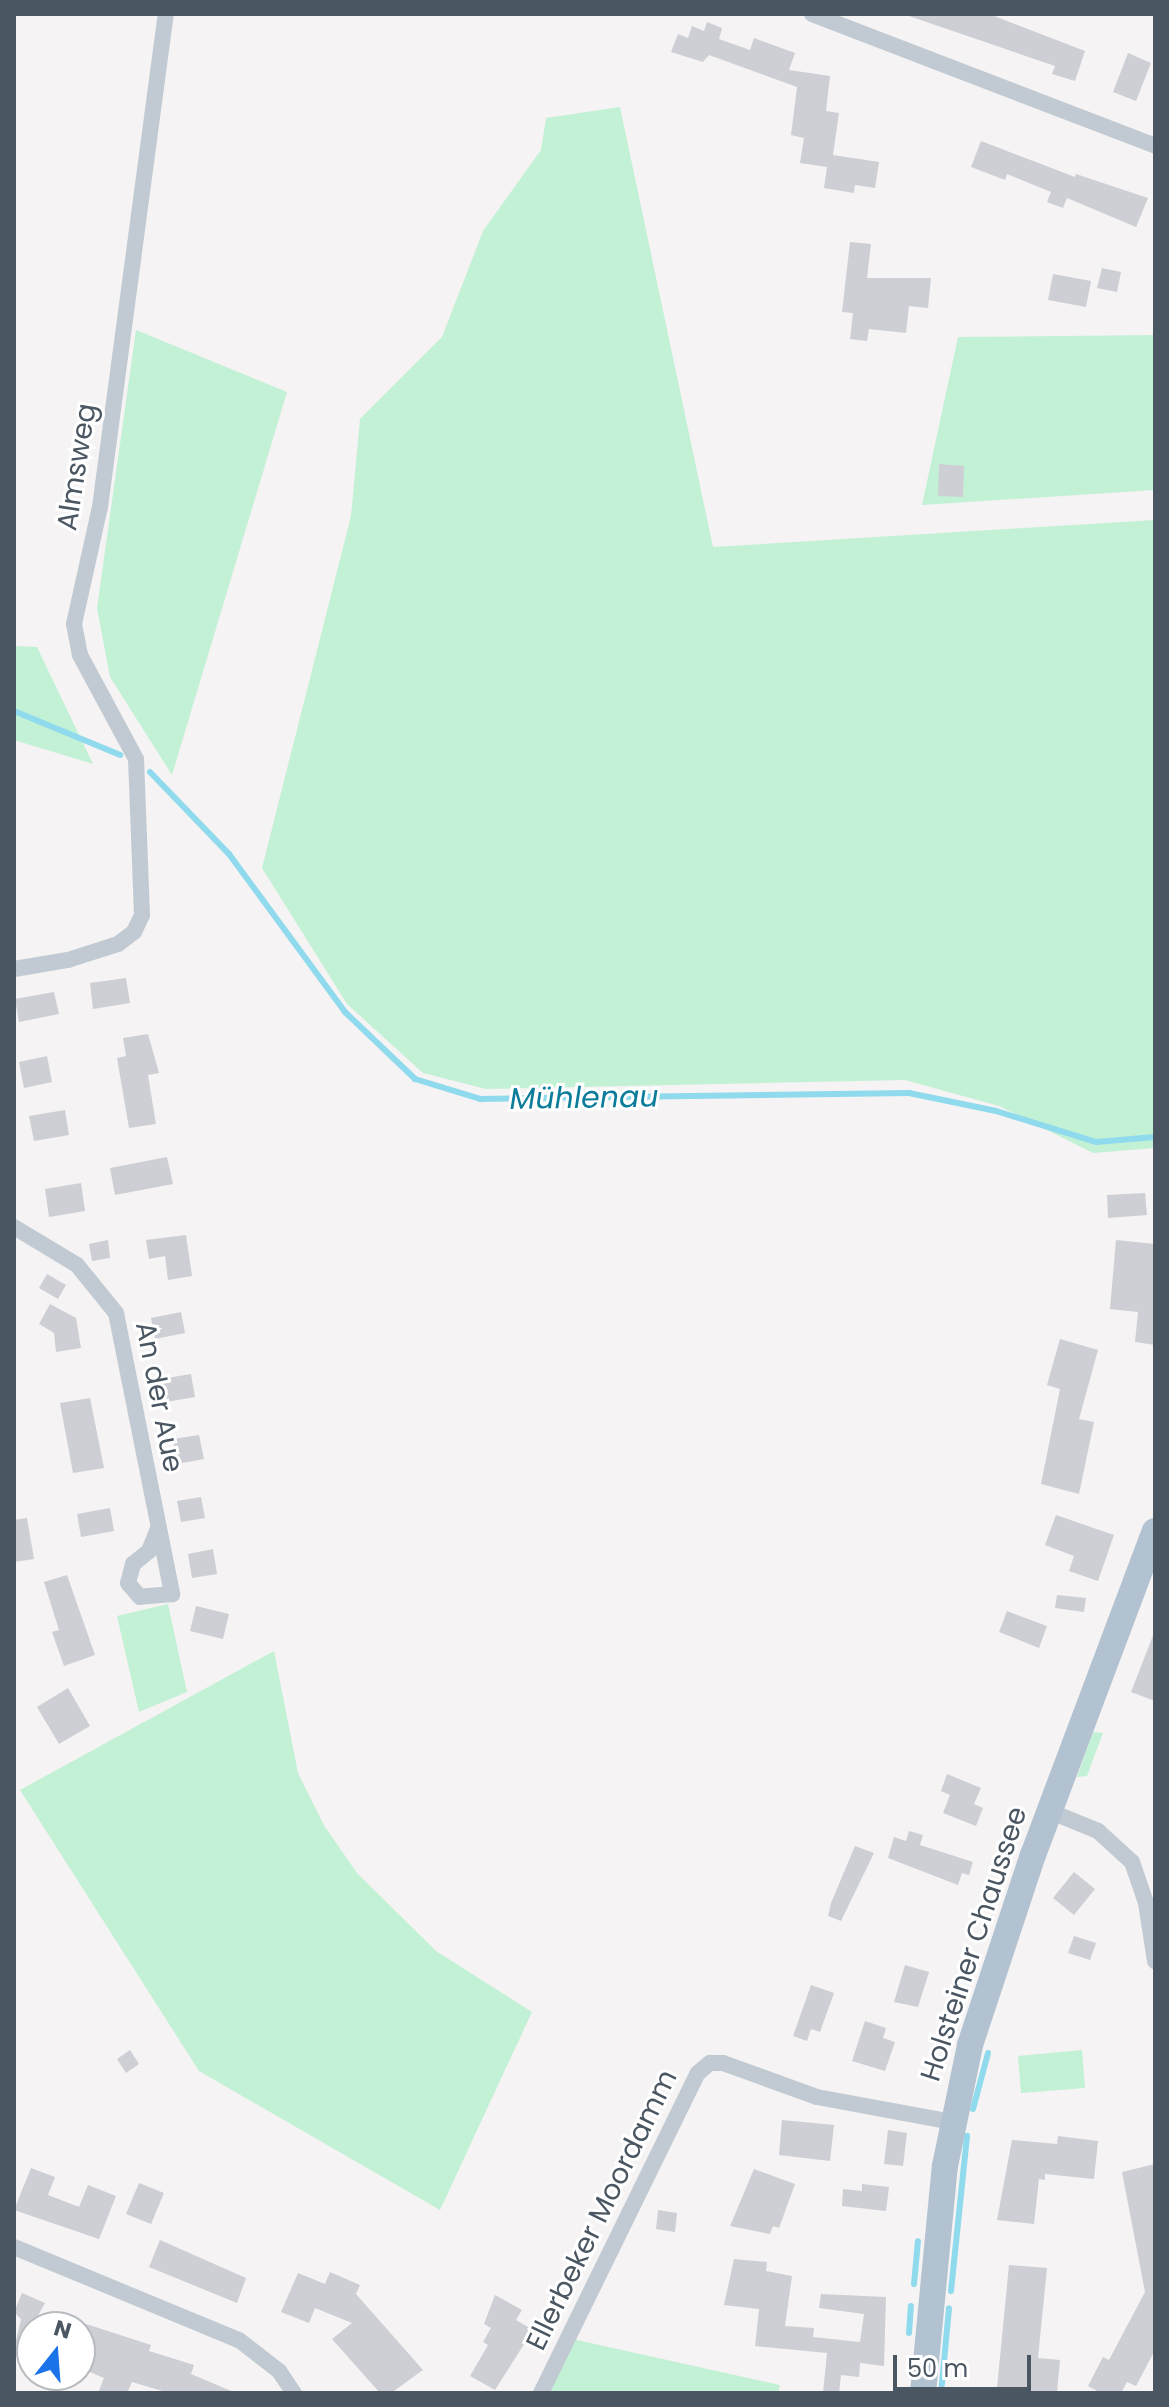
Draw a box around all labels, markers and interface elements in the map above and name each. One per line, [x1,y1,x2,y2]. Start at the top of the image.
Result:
street label: Almsweg [50,401,104,533]
water label: Mühlenau [509,1079,659,1117]
street label: An der Aue [128,1319,190,1475]
street label: Holsteiner Chaussee [914,1802,1034,2086]
street label: Ellerbeker Moordamm [519,2064,685,2356]
north arrow [16,2311,96,2391]
text: N [50,2312,75,2347]
scale bar [897,2339,1035,2389]
text: 50 m [907,2352,968,2385]

